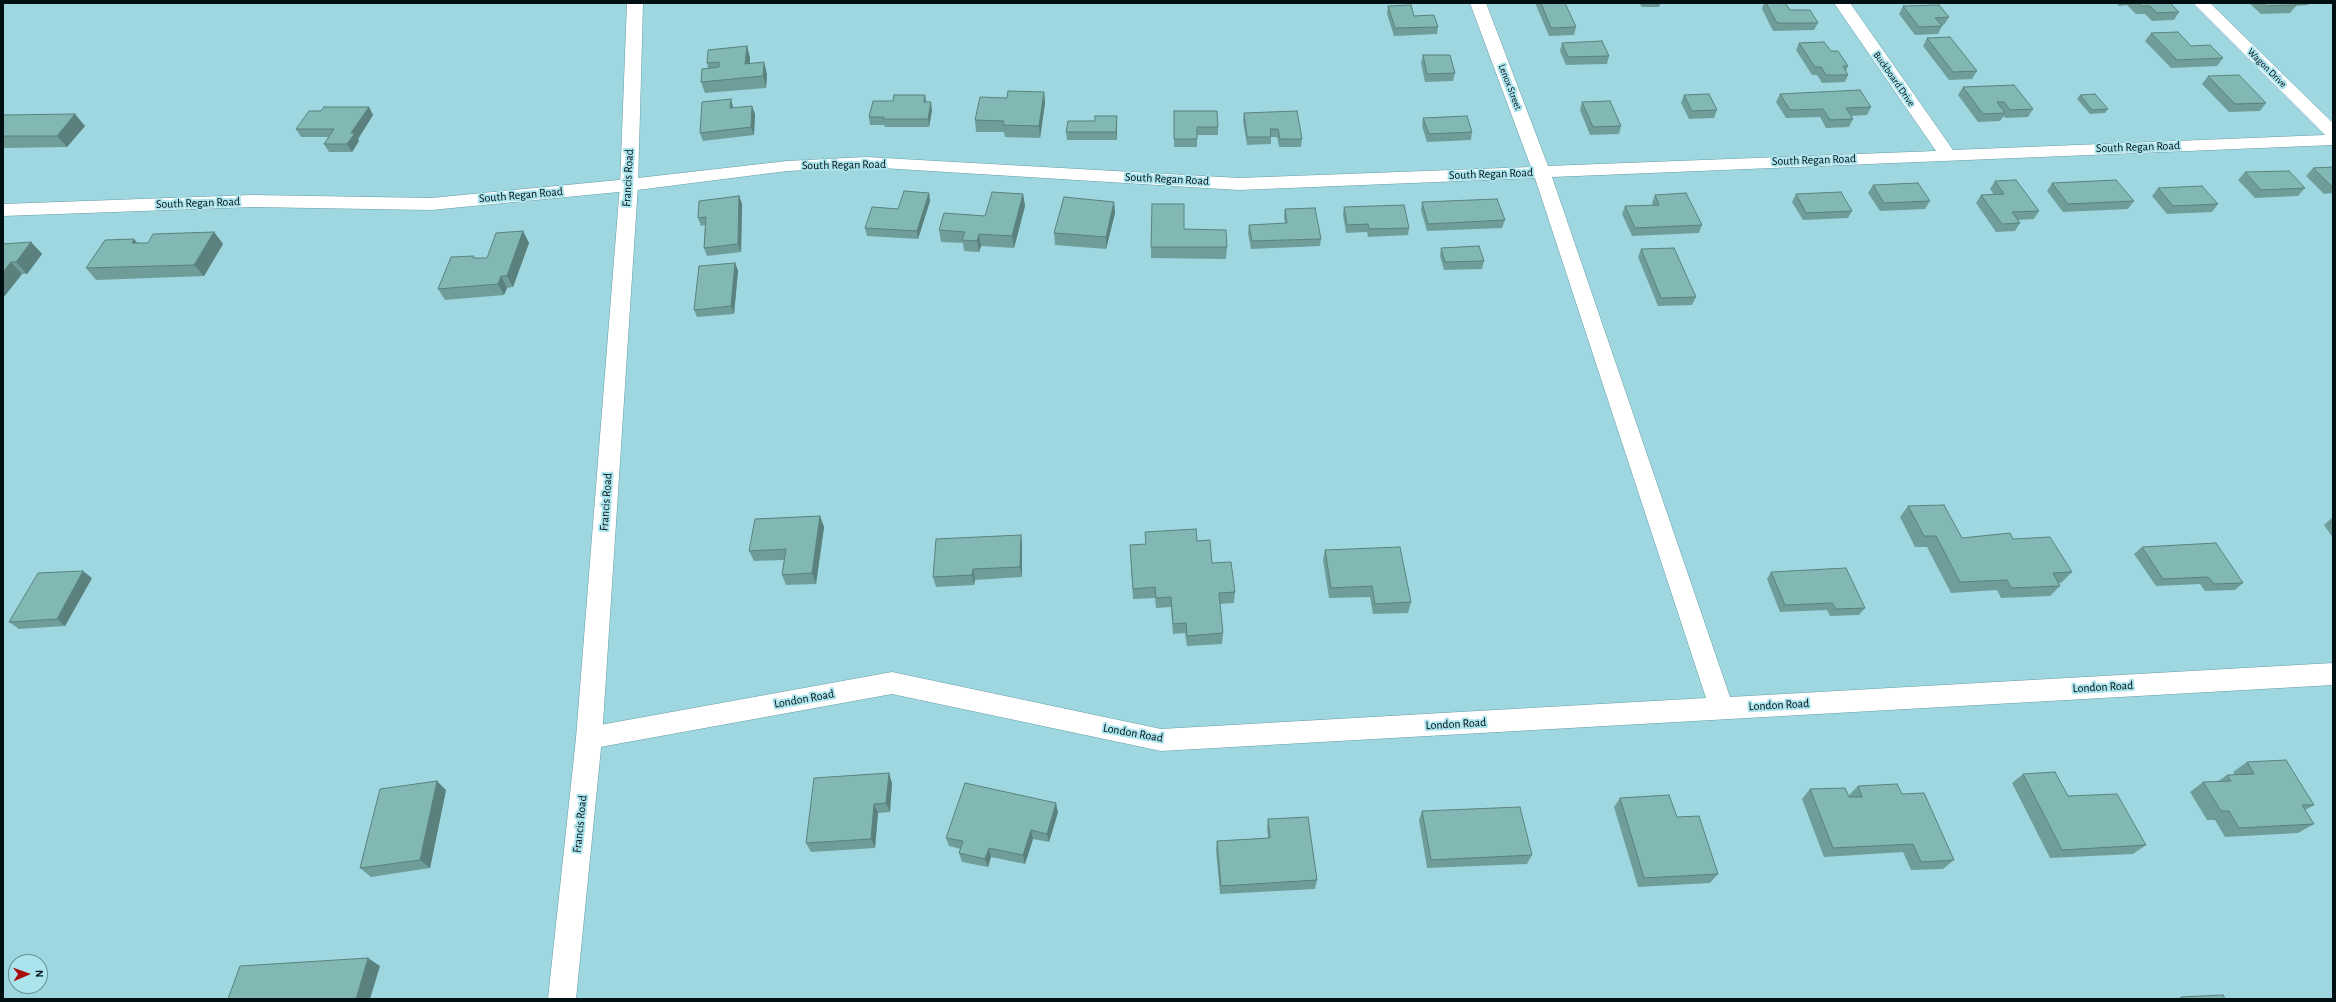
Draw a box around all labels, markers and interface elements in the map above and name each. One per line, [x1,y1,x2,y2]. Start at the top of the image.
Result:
street label: Wagon Drive [2245,46,2289,90]
street label: Buckboard Drive [1871,49,1917,109]
street label: Lenox Street [1496,62,1524,112]
street label: South Regan Road [2096,138,2180,156]
street label: Francis Road [619,149,637,207]
street label: South Regan Road [1772,151,1856,169]
street label: South Regan Road [802,157,886,173]
street label: South Regan Road [1449,165,1533,183]
street label: South Regan Road [1125,170,1209,188]
street label: South Regan Road [478,184,564,206]
street label: South Regan Road [156,194,240,212]
street label: Francis Road [597,473,615,531]
street label: London Road [2072,678,2134,696]
street label: London Road [773,687,835,711]
street label: London Road [1748,696,1810,714]
street label: London Road [1425,715,1487,733]
street label: London Road [1102,721,1164,745]
street label: Francis Road [570,794,590,854]
north arrow [8,954,48,994]
text: N [34,970,45,978]

